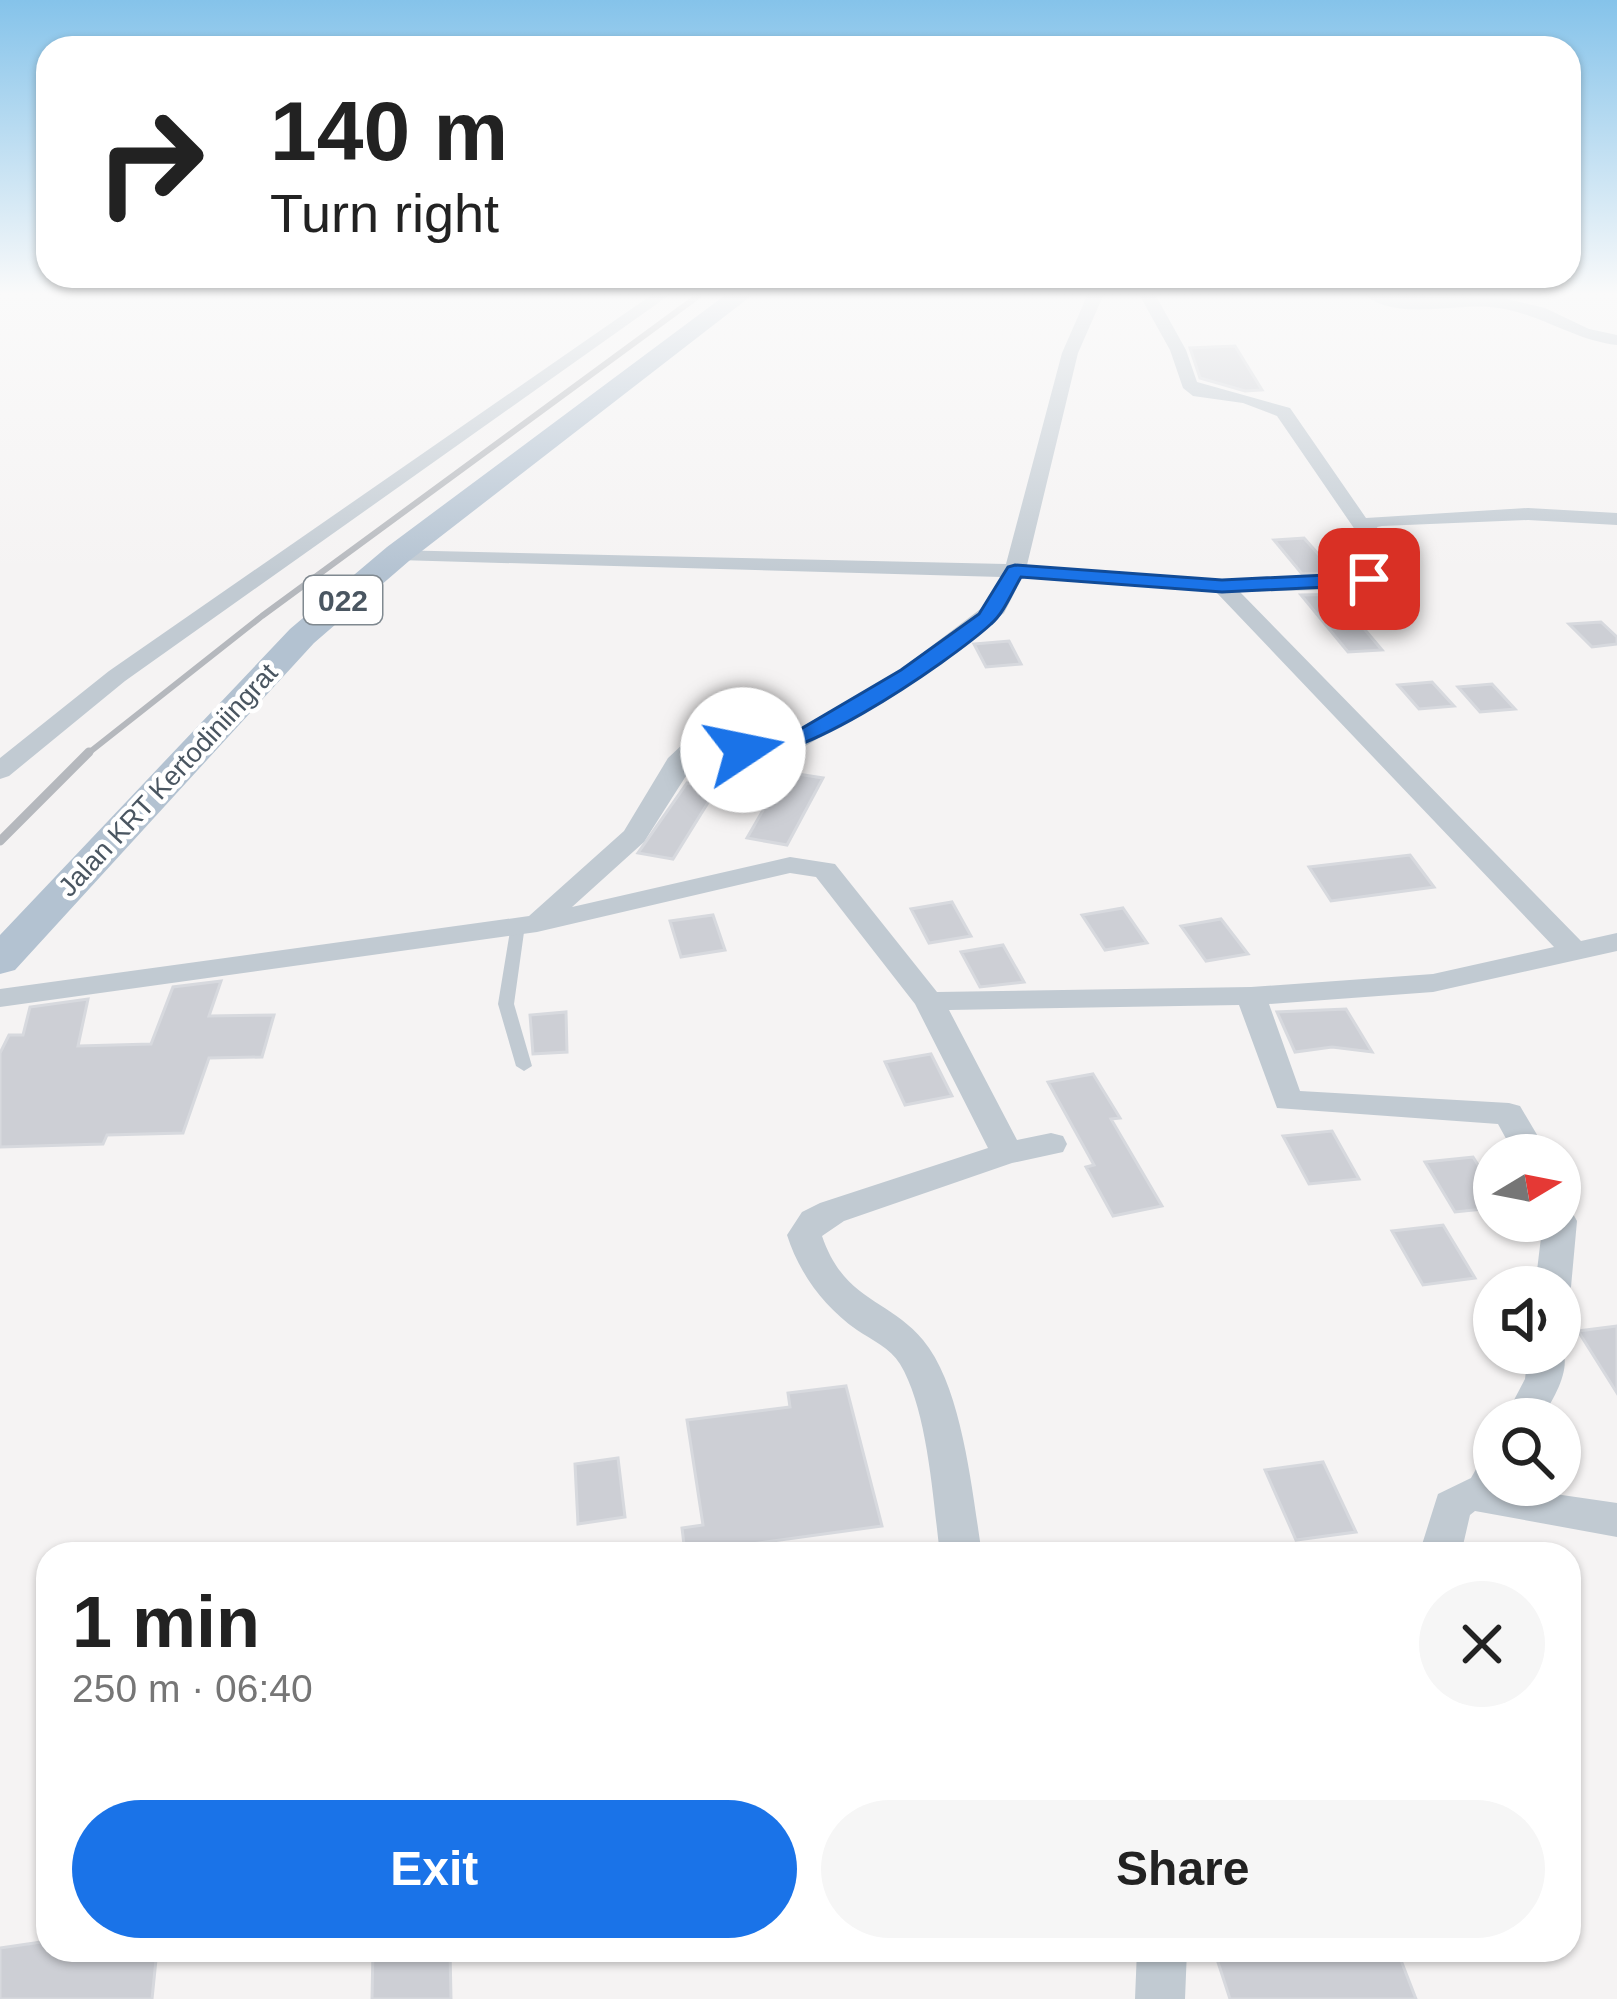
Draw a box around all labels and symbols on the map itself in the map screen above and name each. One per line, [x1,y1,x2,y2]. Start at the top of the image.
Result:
pin [1318,528,1420,630]
road number: 022 [304,576,382,624]
street label: Jalan KRT Kertodiniingrat [52,657,284,902]
position arrow [680,687,806,813]
north arrow [1473,1134,1581,1242]

